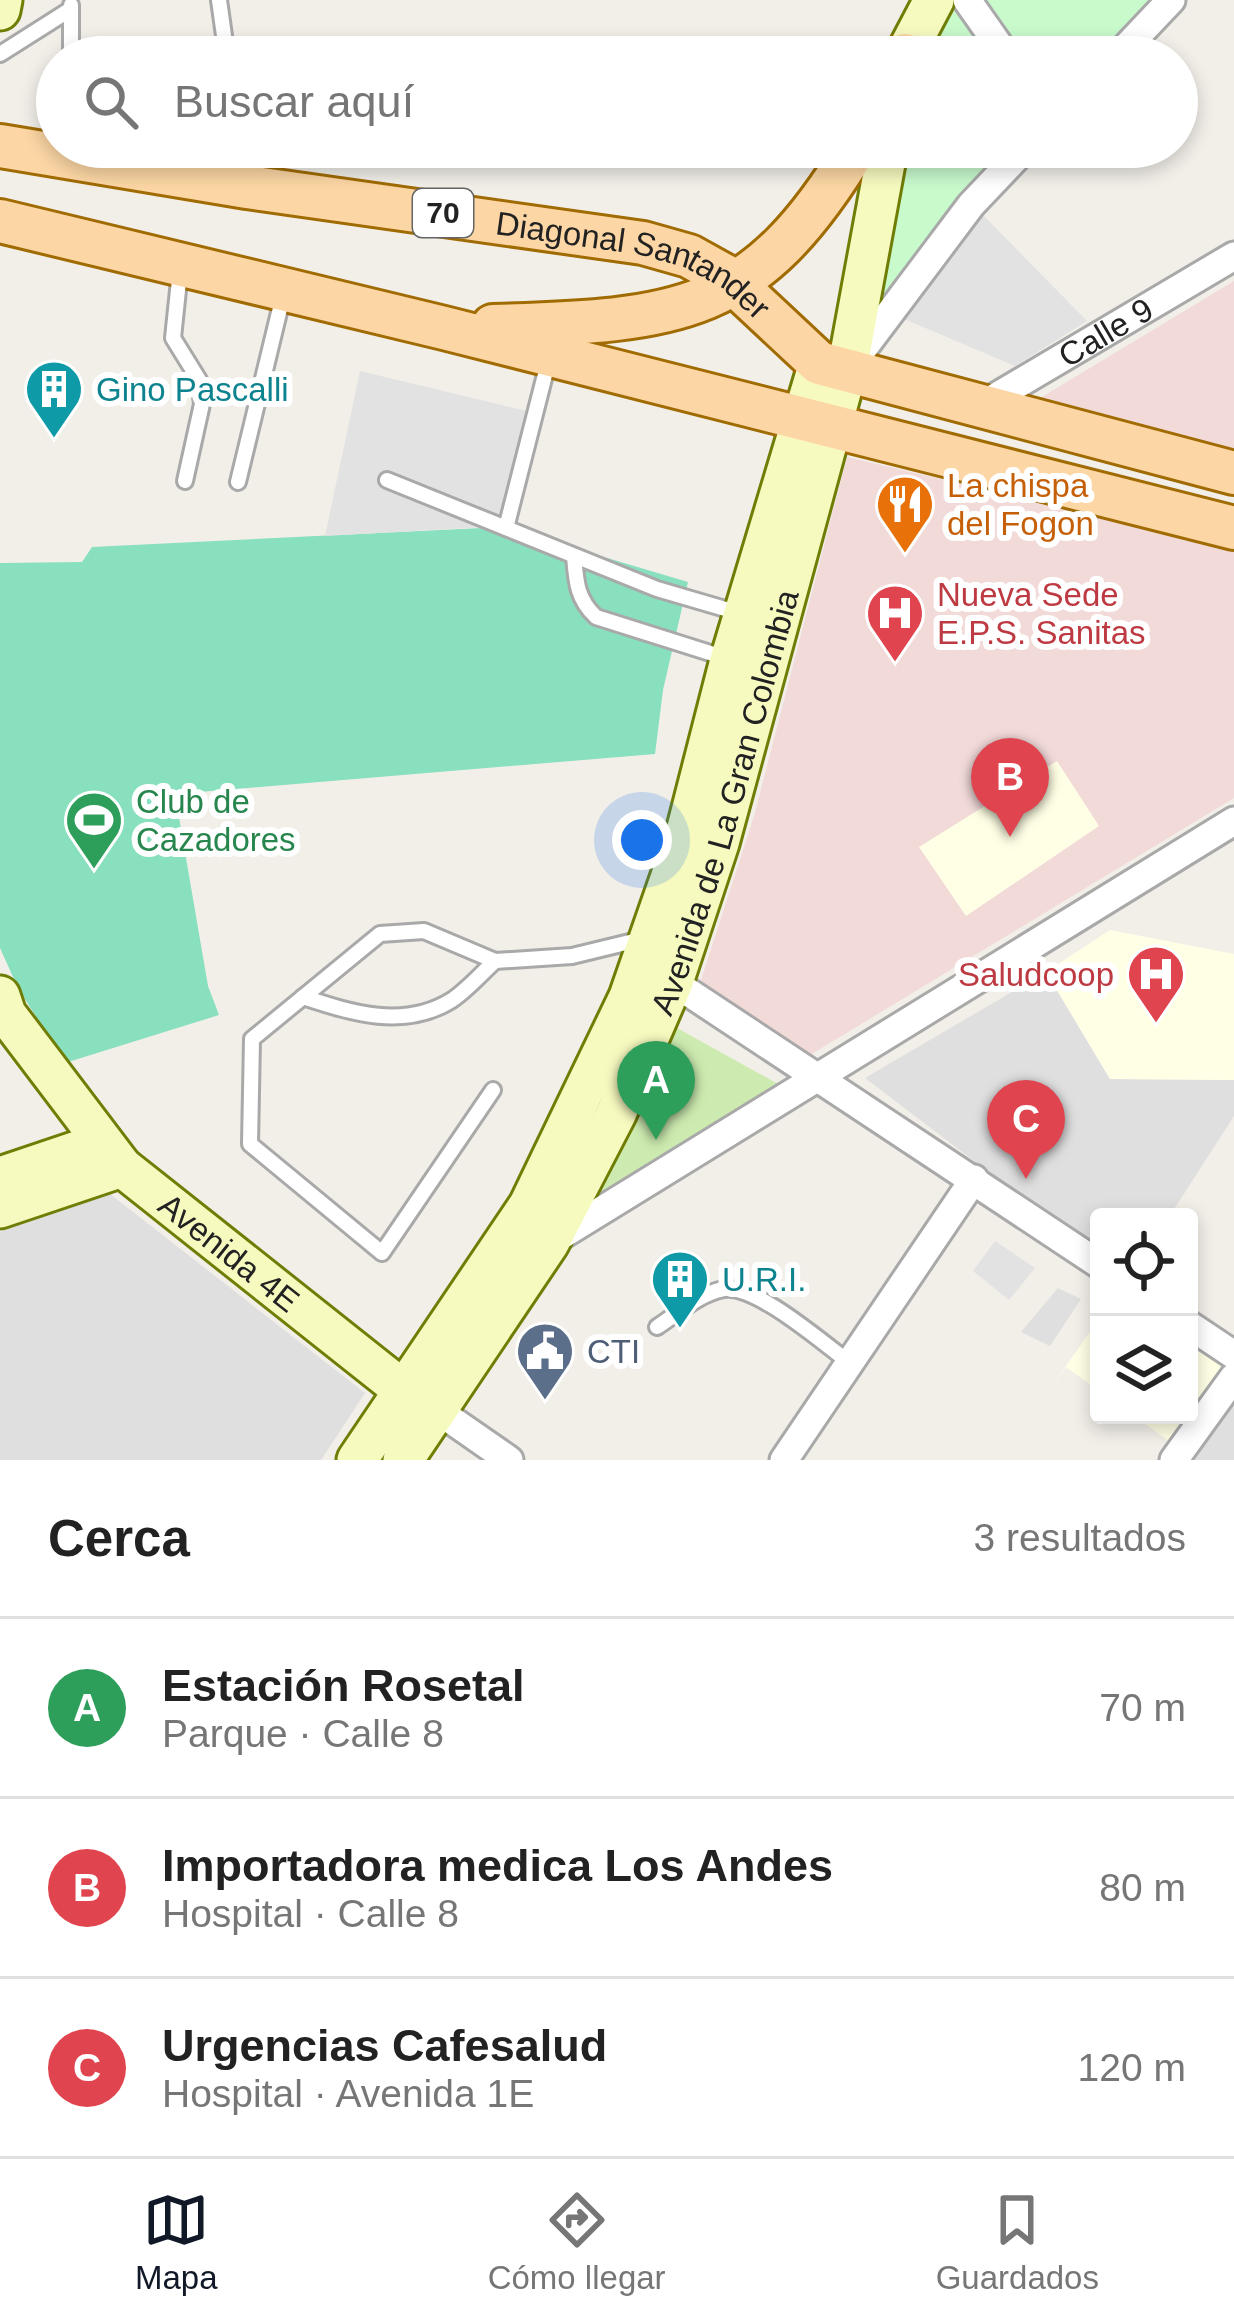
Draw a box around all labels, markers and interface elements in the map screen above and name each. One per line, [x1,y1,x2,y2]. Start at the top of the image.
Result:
search box [36,36,1198,168]
icon: search [78,69,144,135]
text: Buscar aquí [174,76,414,127]
road number: 70 [413,189,473,237]
street label: Diagonal Santander [494,204,778,327]
street label: Calle 9 [1052,290,1159,375]
building icon: Gino Pascalli [23,358,85,440]
place label: Gino Pascalli [96,371,289,408]
place label: La chispa del Fogon [947,467,1094,542]
restaurant icon: La chispa del Fogon [874,473,936,555]
place label: Nueva Sede E.P.S. Sanitas [937,576,1146,651]
hospital icon: Nueva Sede E.P.S. Sanitas [864,582,926,664]
street label: Avenida de La Gran Colombia [643,585,806,1020]
pin: B [971,738,1049,837]
place label: Club de Cazadores [136,783,296,858]
sports icon: Club de Cazadores [63,789,125,871]
your location [612,810,672,870]
hospital icon: Saludcoop [1125,943,1187,1025]
place label: Saludcoop [958,956,1114,993]
pin: A [617,1041,695,1140]
pin: C [987,1080,1065,1179]
street label: Avenida 4E [152,1186,306,1319]
map controls [1090,1208,1198,1424]
button: locate [1090,1208,1198,1316]
building icon: U.R.I. [649,1248,711,1330]
place label: U.R.I. [722,1261,806,1298]
button: layers [1090,1316,1198,1424]
public building icon: CTI [514,1320,576,1402]
place label: CTI [587,1333,640,1370]
text: Cerca [48,1510,190,1567]
text: 3 resultados [974,1516,1186,1559]
text: Estación Rosetal [162,1660,525,1711]
text: A [73,1686,101,1729]
text: 70 m [1099,1686,1186,1729]
text: Parque · Calle 8 [162,1712,444,1755]
text: Importadora medica Los Andes [162,1840,833,1891]
text: B [73,1866,101,1909]
text: 80 m [1099,1866,1186,1909]
text: Hospital · Calle 8 [162,1892,459,1935]
text: Urgencias Cafesalud [162,2020,607,2071]
text: C [73,2046,101,2089]
text: 120 m [1078,2046,1186,2089]
text: Hospital · Avenida 1E [162,2072,534,2115]
tab: Mapa [135,2187,218,2297]
tab: Cómo llegar [488,2187,666,2297]
tab: Guardados [936,2187,1099,2297]

